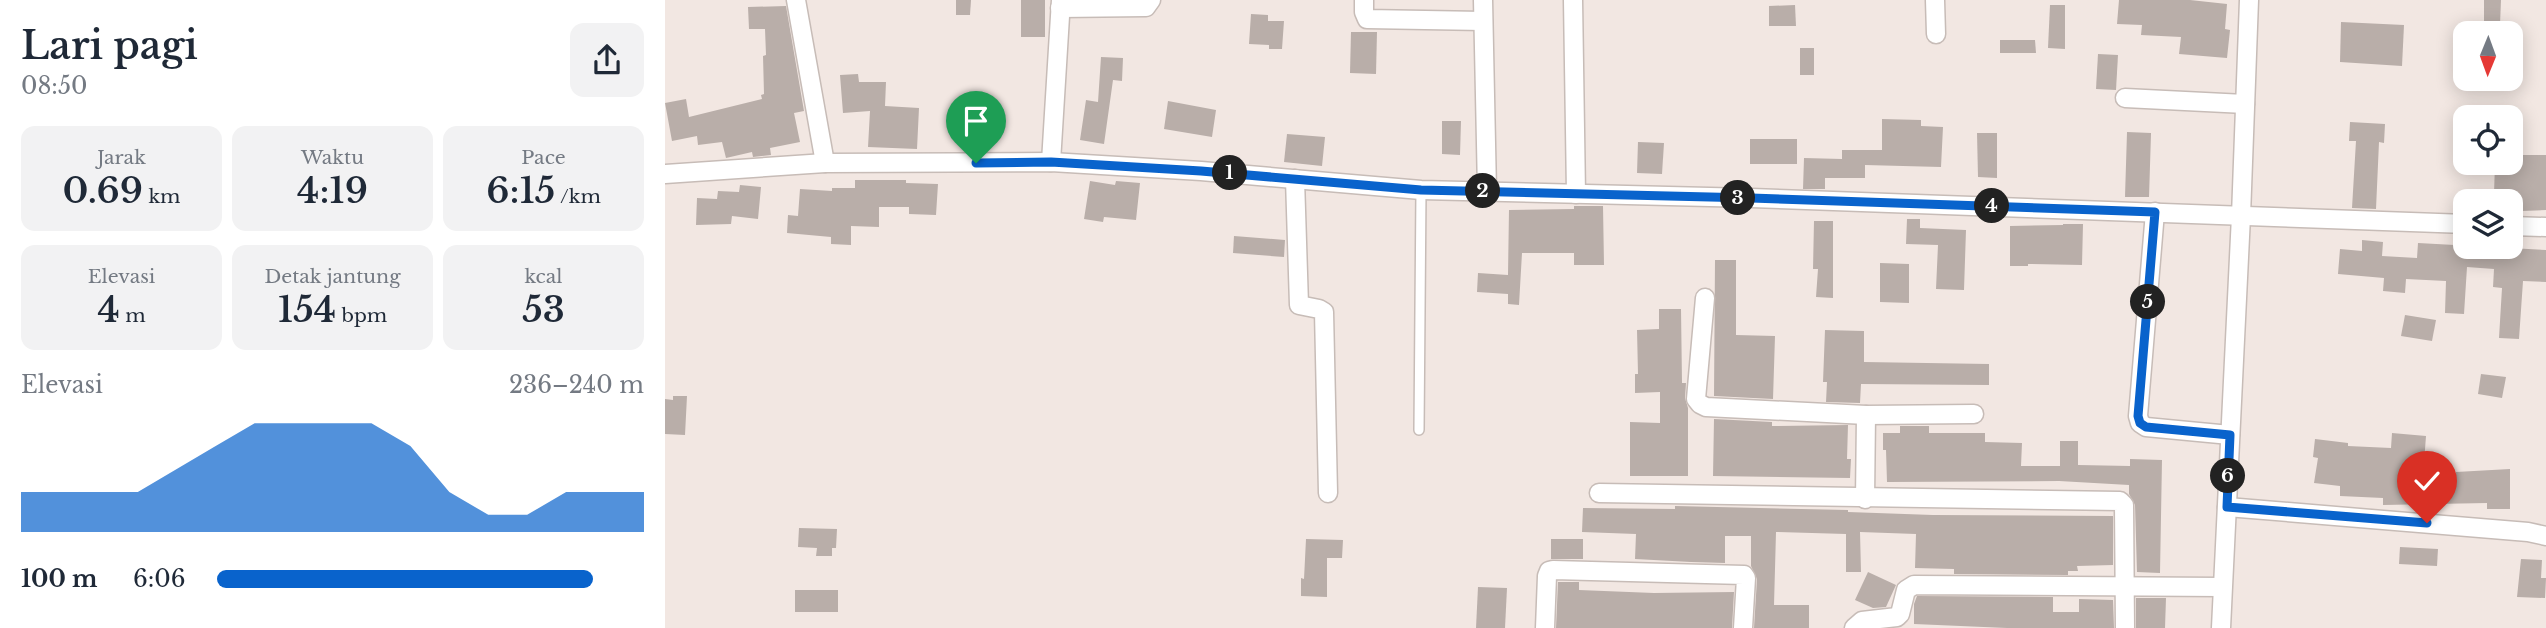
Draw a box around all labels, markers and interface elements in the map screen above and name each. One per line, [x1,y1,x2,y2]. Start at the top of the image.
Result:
north arrow [2453,21,2523,91]
map controls [2453,21,2523,259]
text: Lari pagi [21,22,198,69]
button: share [570,23,644,97]
text: 08:50 [21,72,87,100]
pin [946,91,1006,163]
icon: arrive [957,102,995,140]
button: locate [2453,105,2523,175]
text: Jarak [97,146,146,169]
text: Waktu [301,146,364,169]
text: Pace [521,146,566,169]
pin: 1 [1213,156,1247,190]
text: 1 [1225,161,1234,184]
text: 0.69 [62,169,143,212]
text: 4:19 [297,169,368,212]
text: 6:15 [486,169,555,212]
pin: 2 [1465,174,1501,208]
text: 2 [1476,179,1489,202]
pin: 3 [1721,180,1755,216]
text: km [143,185,181,208]
text: /km [555,185,601,208]
text: 3 [1731,186,1744,209]
pin: 4 [1975,188,2009,224]
button: layers [2453,189,2523,259]
text: 4 [1985,194,1998,217]
text: Elevasi [88,265,155,288]
text: Detak jantung [264,265,401,288]
text: kcal [525,265,562,288]
pin: 5 [2131,284,2165,320]
text: 4 [97,288,120,331]
text: 154 [278,288,336,331]
text: 53 [522,288,565,331]
text: 5 [2142,290,2153,313]
text: m [120,304,146,327]
text: bpm [336,304,387,327]
text: Elevasi [21,371,103,399]
text: 236–240 m [509,371,644,399]
pin [2397,451,2457,523]
pin: 6 [2211,458,2245,494]
icon: check [2408,462,2446,500]
text: 6 [2221,464,2234,487]
text: 100 m [21,565,97,593]
text: 6:06 [133,565,186,593]

